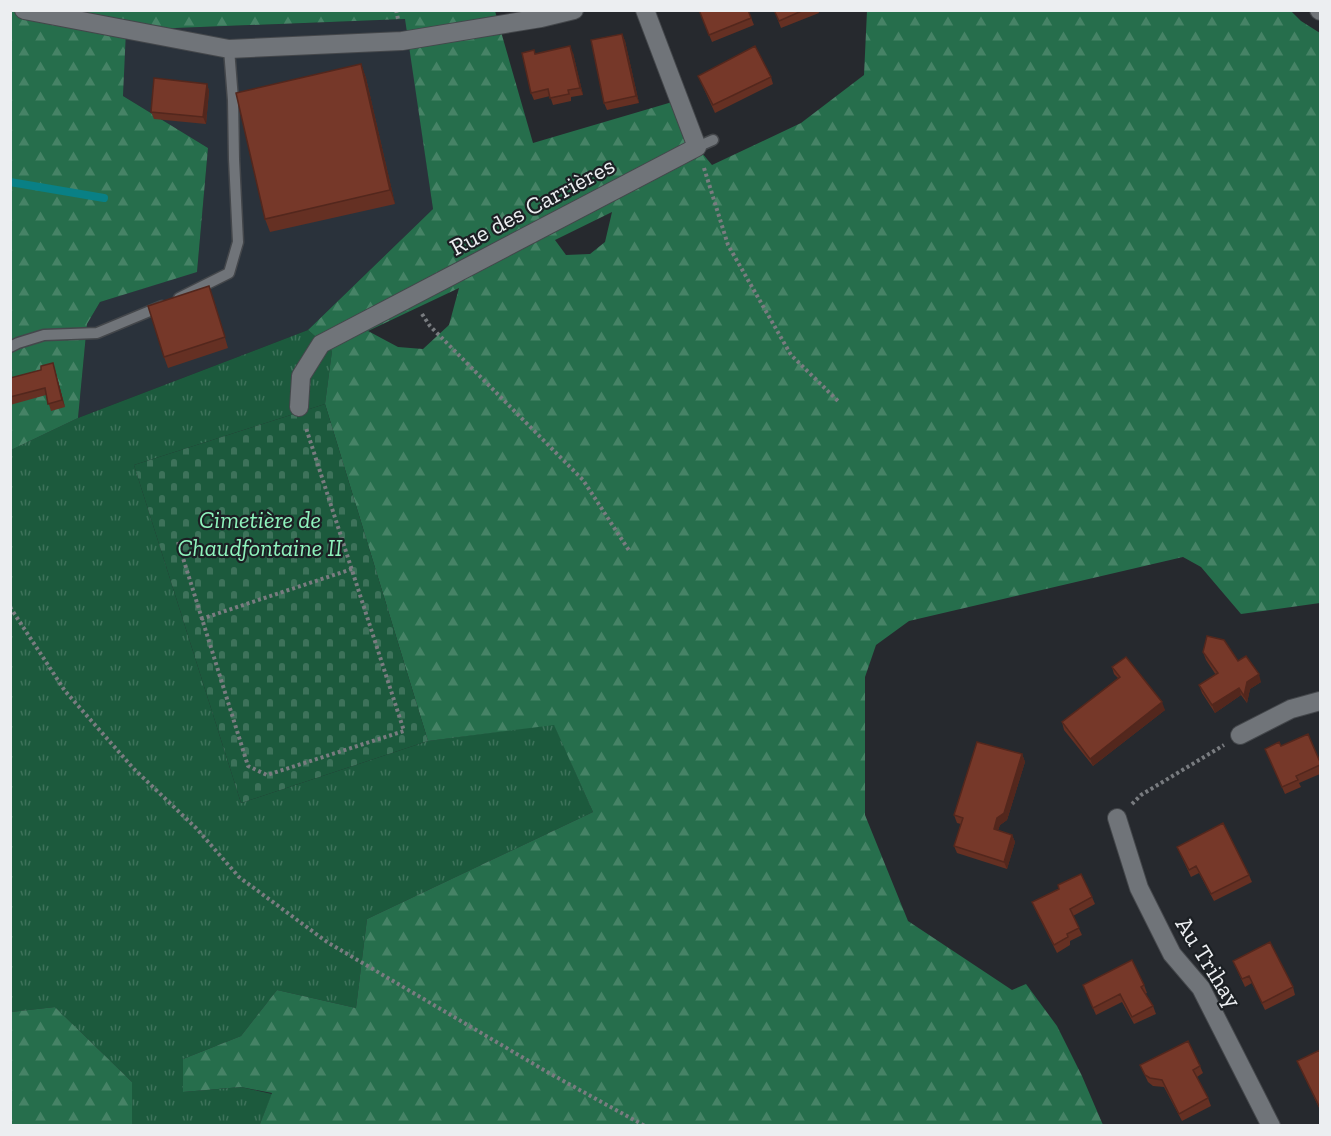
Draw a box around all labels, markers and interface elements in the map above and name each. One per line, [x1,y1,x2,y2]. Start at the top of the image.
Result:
street label: Rue des Carrières [445,150,619,262]
park label: Cimetière de Chaudfontaine II [178,505,343,562]
street label: Au Trihay [1170,911,1249,1013]

